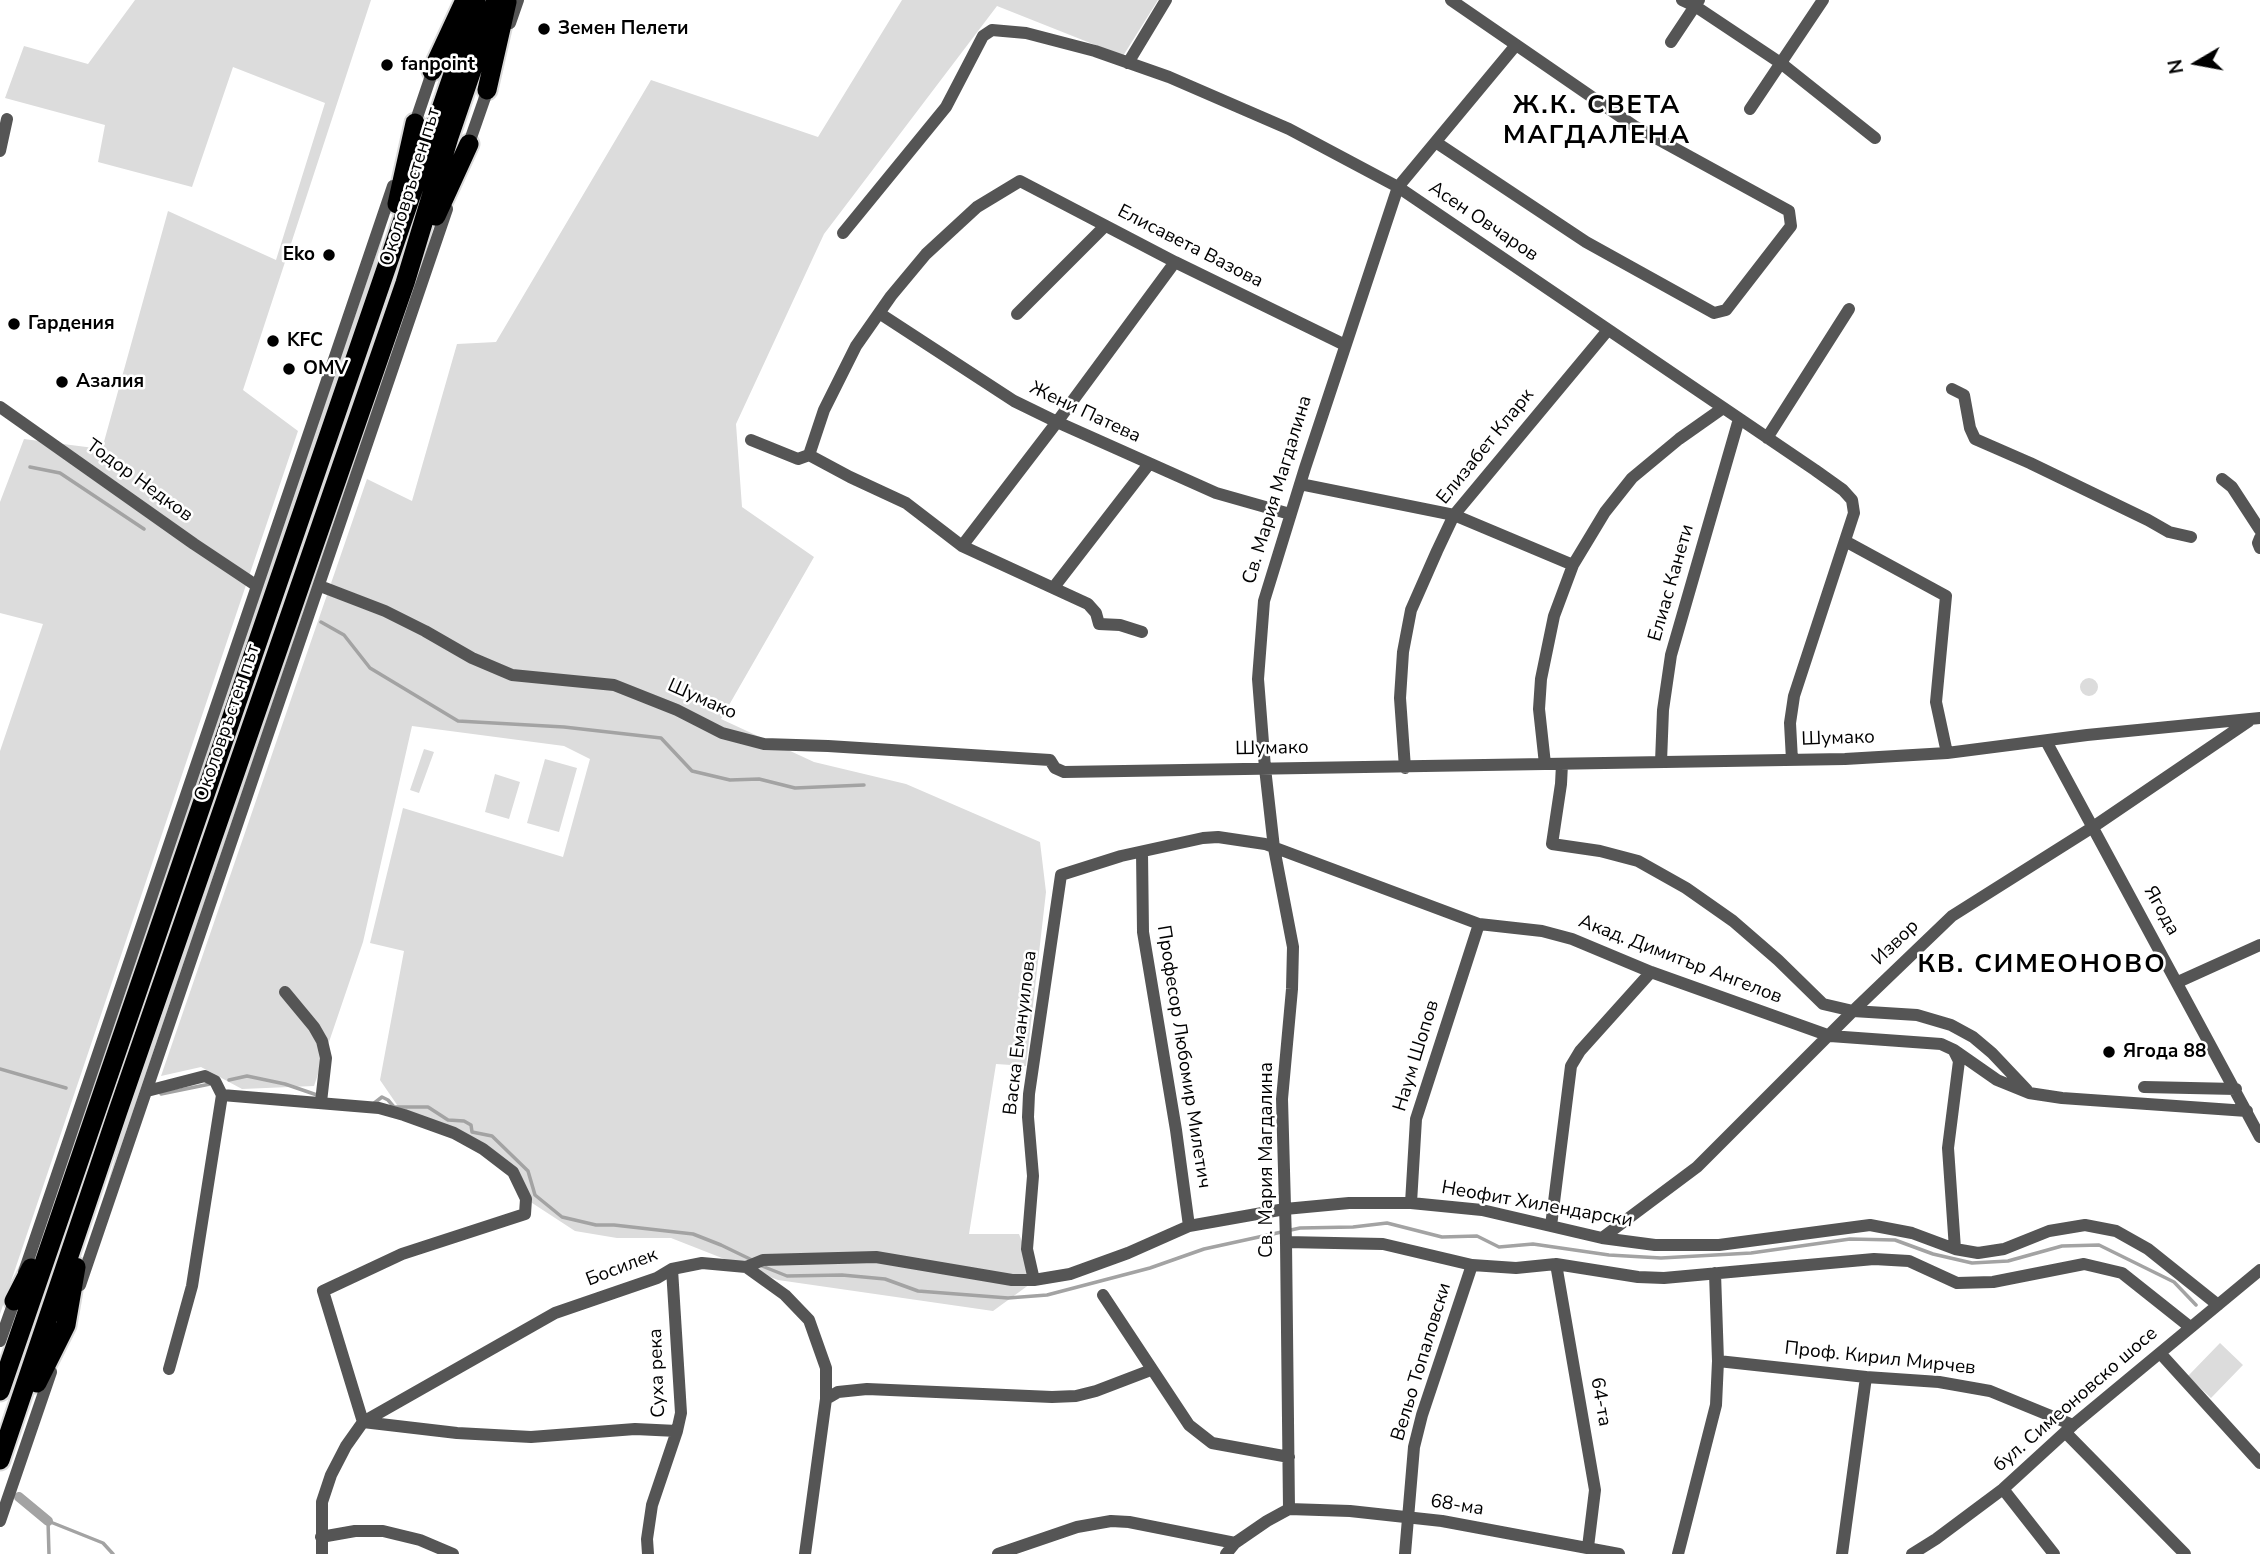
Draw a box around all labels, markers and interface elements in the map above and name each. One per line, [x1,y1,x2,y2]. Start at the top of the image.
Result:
place label: Земен Пелети [558,18,688,40]
marker: Земен Пелети [536,21,552,37]
north arrow [2162,28,2232,98]
place label: fanpoint [401,54,475,76]
marker: fanpoint [379,57,395,73]
text: N [2162,57,2190,76]
district label: Ж.К. СВЕТА МАГДАЛЕНА [1504,91,1690,152]
street label: Околовръстен път [376,105,446,269]
street label: Асен Овчаров [1424,177,1542,267]
street label: Елисавета Вазова [1113,200,1267,294]
place label: Eko [283,244,315,266]
marker: Eko [321,247,337,263]
place label: Гардения [28,313,115,335]
marker: Гардения [6,316,22,332]
place label: KFC [287,330,323,352]
marker: KFC [265,333,281,349]
place label: OMV [303,358,348,380]
marker: OMV [281,361,297,377]
place label: Азалия [76,371,144,393]
marker: Азалия [54,374,70,390]
street label: Жени Патева [1026,377,1144,449]
street label: Елизабет Кларк [1433,385,1539,509]
street label: Св. Мария Магдалина [1238,393,1318,587]
street label: Тодор Недков [81,435,197,527]
street label: Елиас Канети [1644,522,1700,644]
street label: Околовръстен път [190,642,266,804]
street label: Шумако [664,675,740,725]
street label: Шумако [1801,726,1875,752]
street label: Шумако [1235,737,1309,761]
street label: Ягода [2138,882,2184,940]
street label: Акад. Димитър Ангелов [1575,911,1785,1009]
street label: Извор [1868,915,1924,971]
street label: Професор Любомир Милетич [1151,924,1215,1190]
street label: Васка Емануилова [1000,949,1042,1117]
district label: КВ. СИМЕОНОВО [1919,950,2165,982]
street label: Наум Шопов [1389,998,1445,1114]
place label: Ягода 88 [2123,1041,2206,1063]
marker: Ягода 88 [2101,1044,2117,1060]
street label: Св. Мария Магдалина [1256,1062,1278,1258]
street label: Неофит Хилендарски [1440,1177,1634,1233]
street label: Босилек [583,1244,661,1292]
street label: Вельо Топаловски [1387,1280,1457,1444]
street label: бул. Симеоновско шосе [1989,1323,2163,1477]
street label: Суха река [645,1328,671,1418]
street label: Проф. Кирил Мирчев [1783,1338,1977,1380]
street label: 64-та [1584,1376,1616,1428]
street label: 68-ма [1429,1491,1485,1521]

